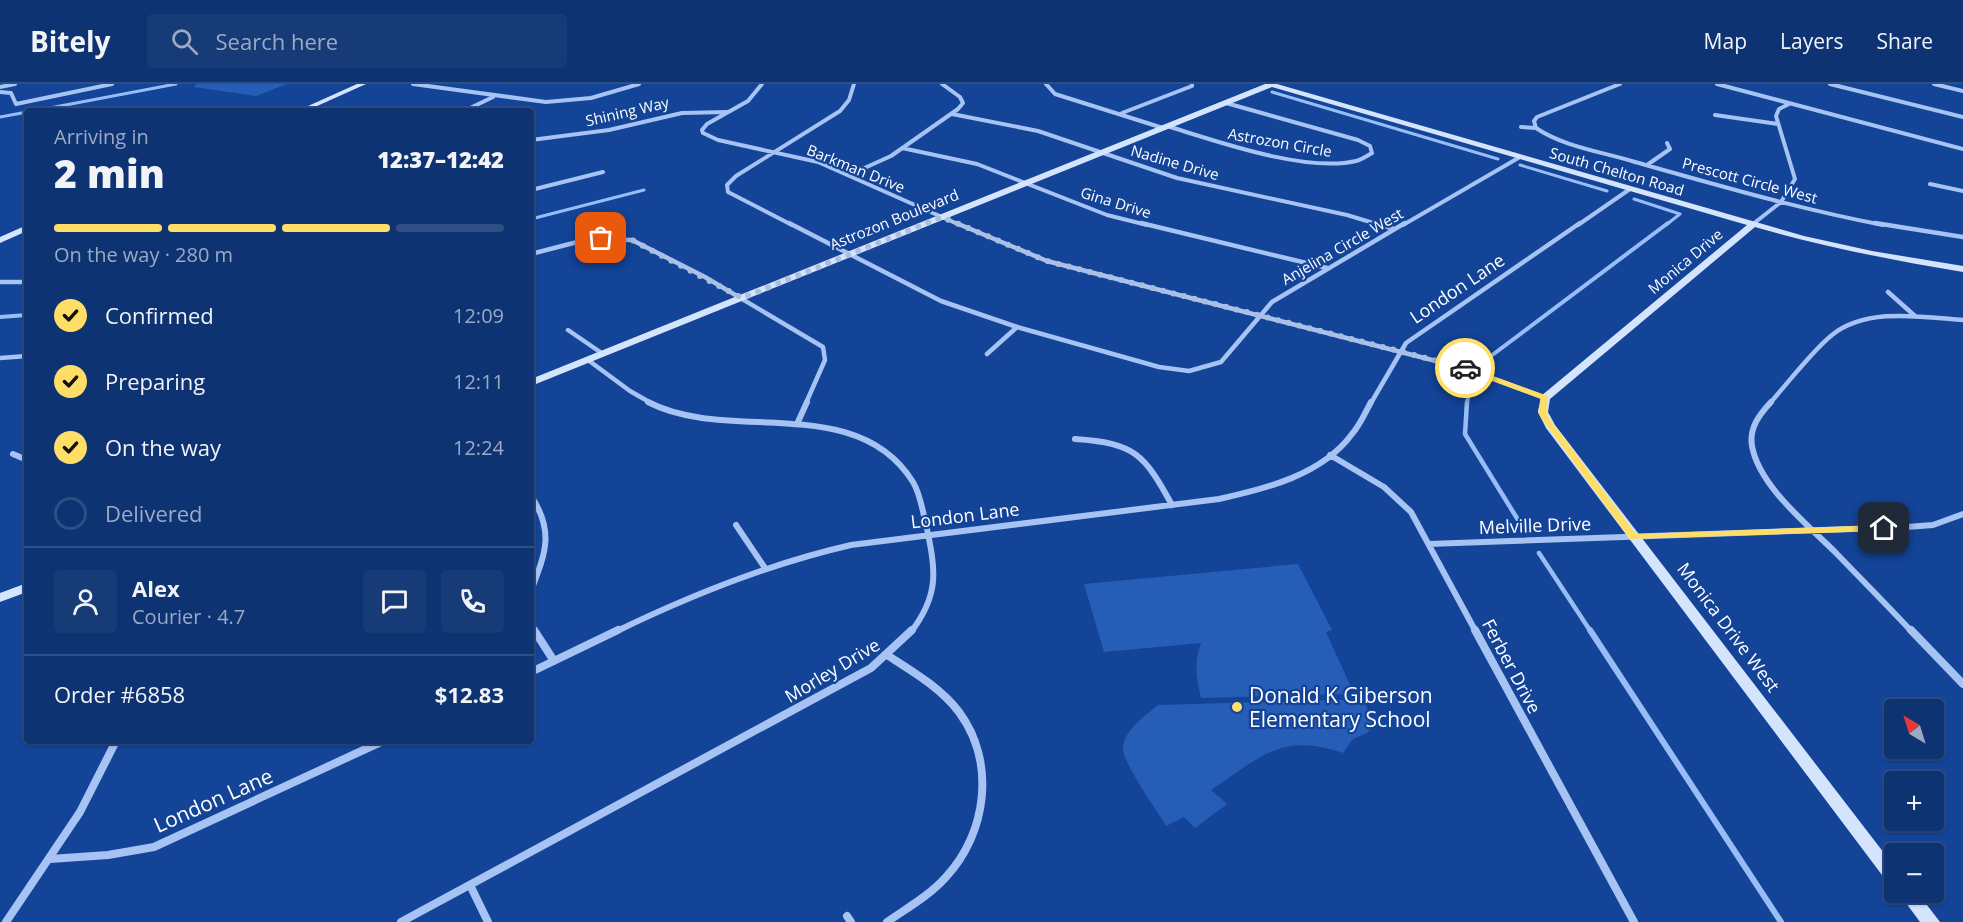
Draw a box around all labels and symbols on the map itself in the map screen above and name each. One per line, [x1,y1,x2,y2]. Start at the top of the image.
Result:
street label: Shining Way [583,92,671,130]
street label: Astrozon Circle [1227,123,1333,161]
street label: Barkman Drive [804,139,908,197]
street label: Nadine Drive [1129,140,1221,184]
street label: South Chelton Road [1547,142,1687,200]
street label: Prescott Circle West [1680,152,1820,208]
street label: Gina Drive [1078,182,1154,222]
street label: Astrozon Boulevard [826,184,962,254]
street label: Anjelina Circle West [1278,203,1406,289]
pin [575,212,626,263]
street label: Monica Drive [1643,224,1727,298]
street label: London Lane [1405,247,1509,329]
courier [1435,338,1495,398]
street label: London Lane [909,496,1021,534]
pin [1858,502,1909,553]
street label: Melville Drive [1478,511,1592,539]
street label: Monica Drive West [1672,557,1786,697]
street label: Ferber Drive [1477,614,1547,718]
street label: Morley Drive [780,632,884,708]
place label: Donald K Giberson Elementary School [1249,681,1433,733]
north arrow [1884,699,1944,759]
marker: Donald K Giberson Elementary School [1230,700,1244,714]
street label: London Lane [149,761,277,839]

